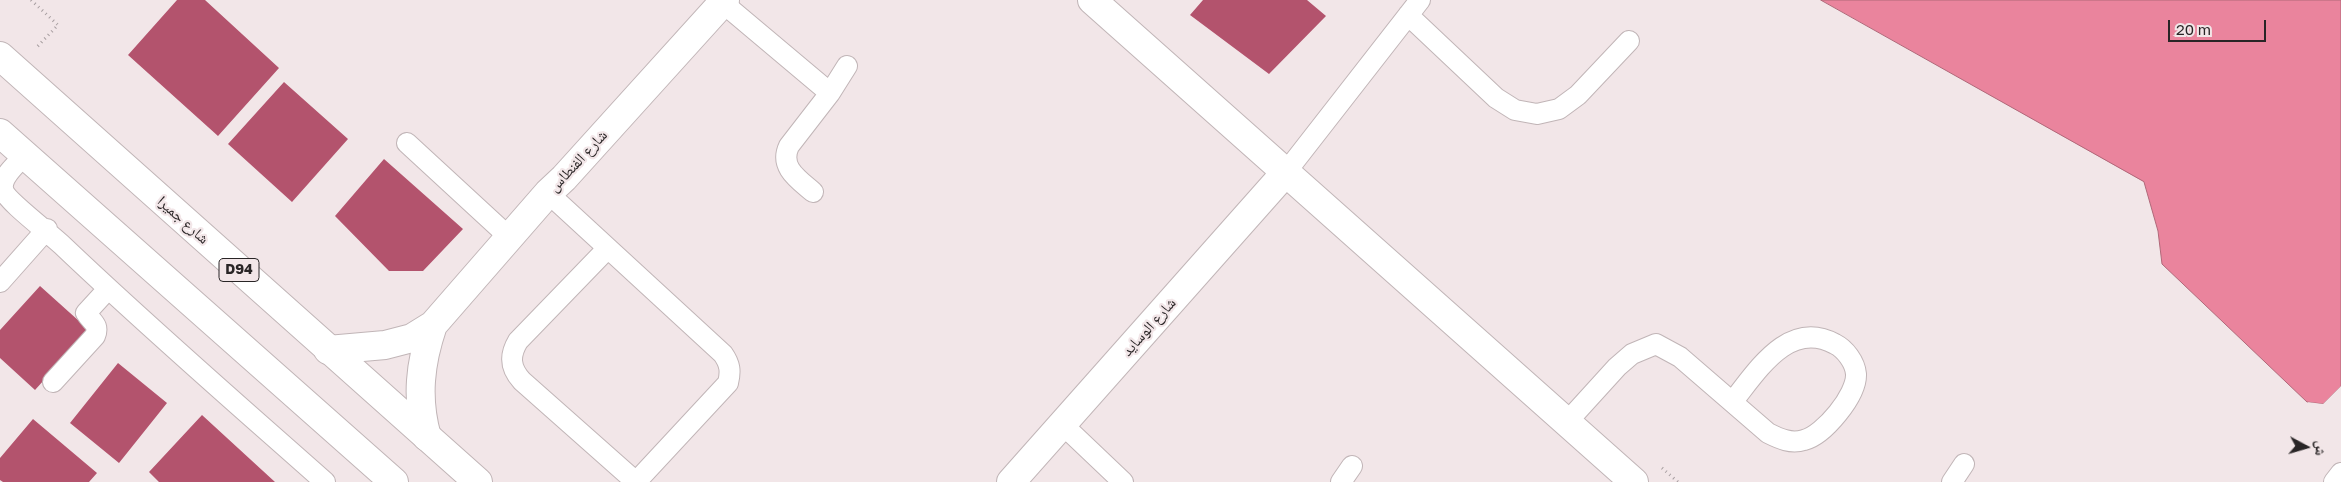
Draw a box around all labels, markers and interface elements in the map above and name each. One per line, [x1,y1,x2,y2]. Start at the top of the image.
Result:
scale bar [2171,10,2268,42]
text: 20 m [2176,20,2211,38]
street label: شارع الفنطاس [545,126,611,196]
street label: شارع جميرا [154,192,212,248]
road number: D94 [219,258,259,282]
street label: شارع الوسايد [1118,294,1180,360]
north arrow [2281,422,2331,472]
text: ش [2312,440,2331,457]

